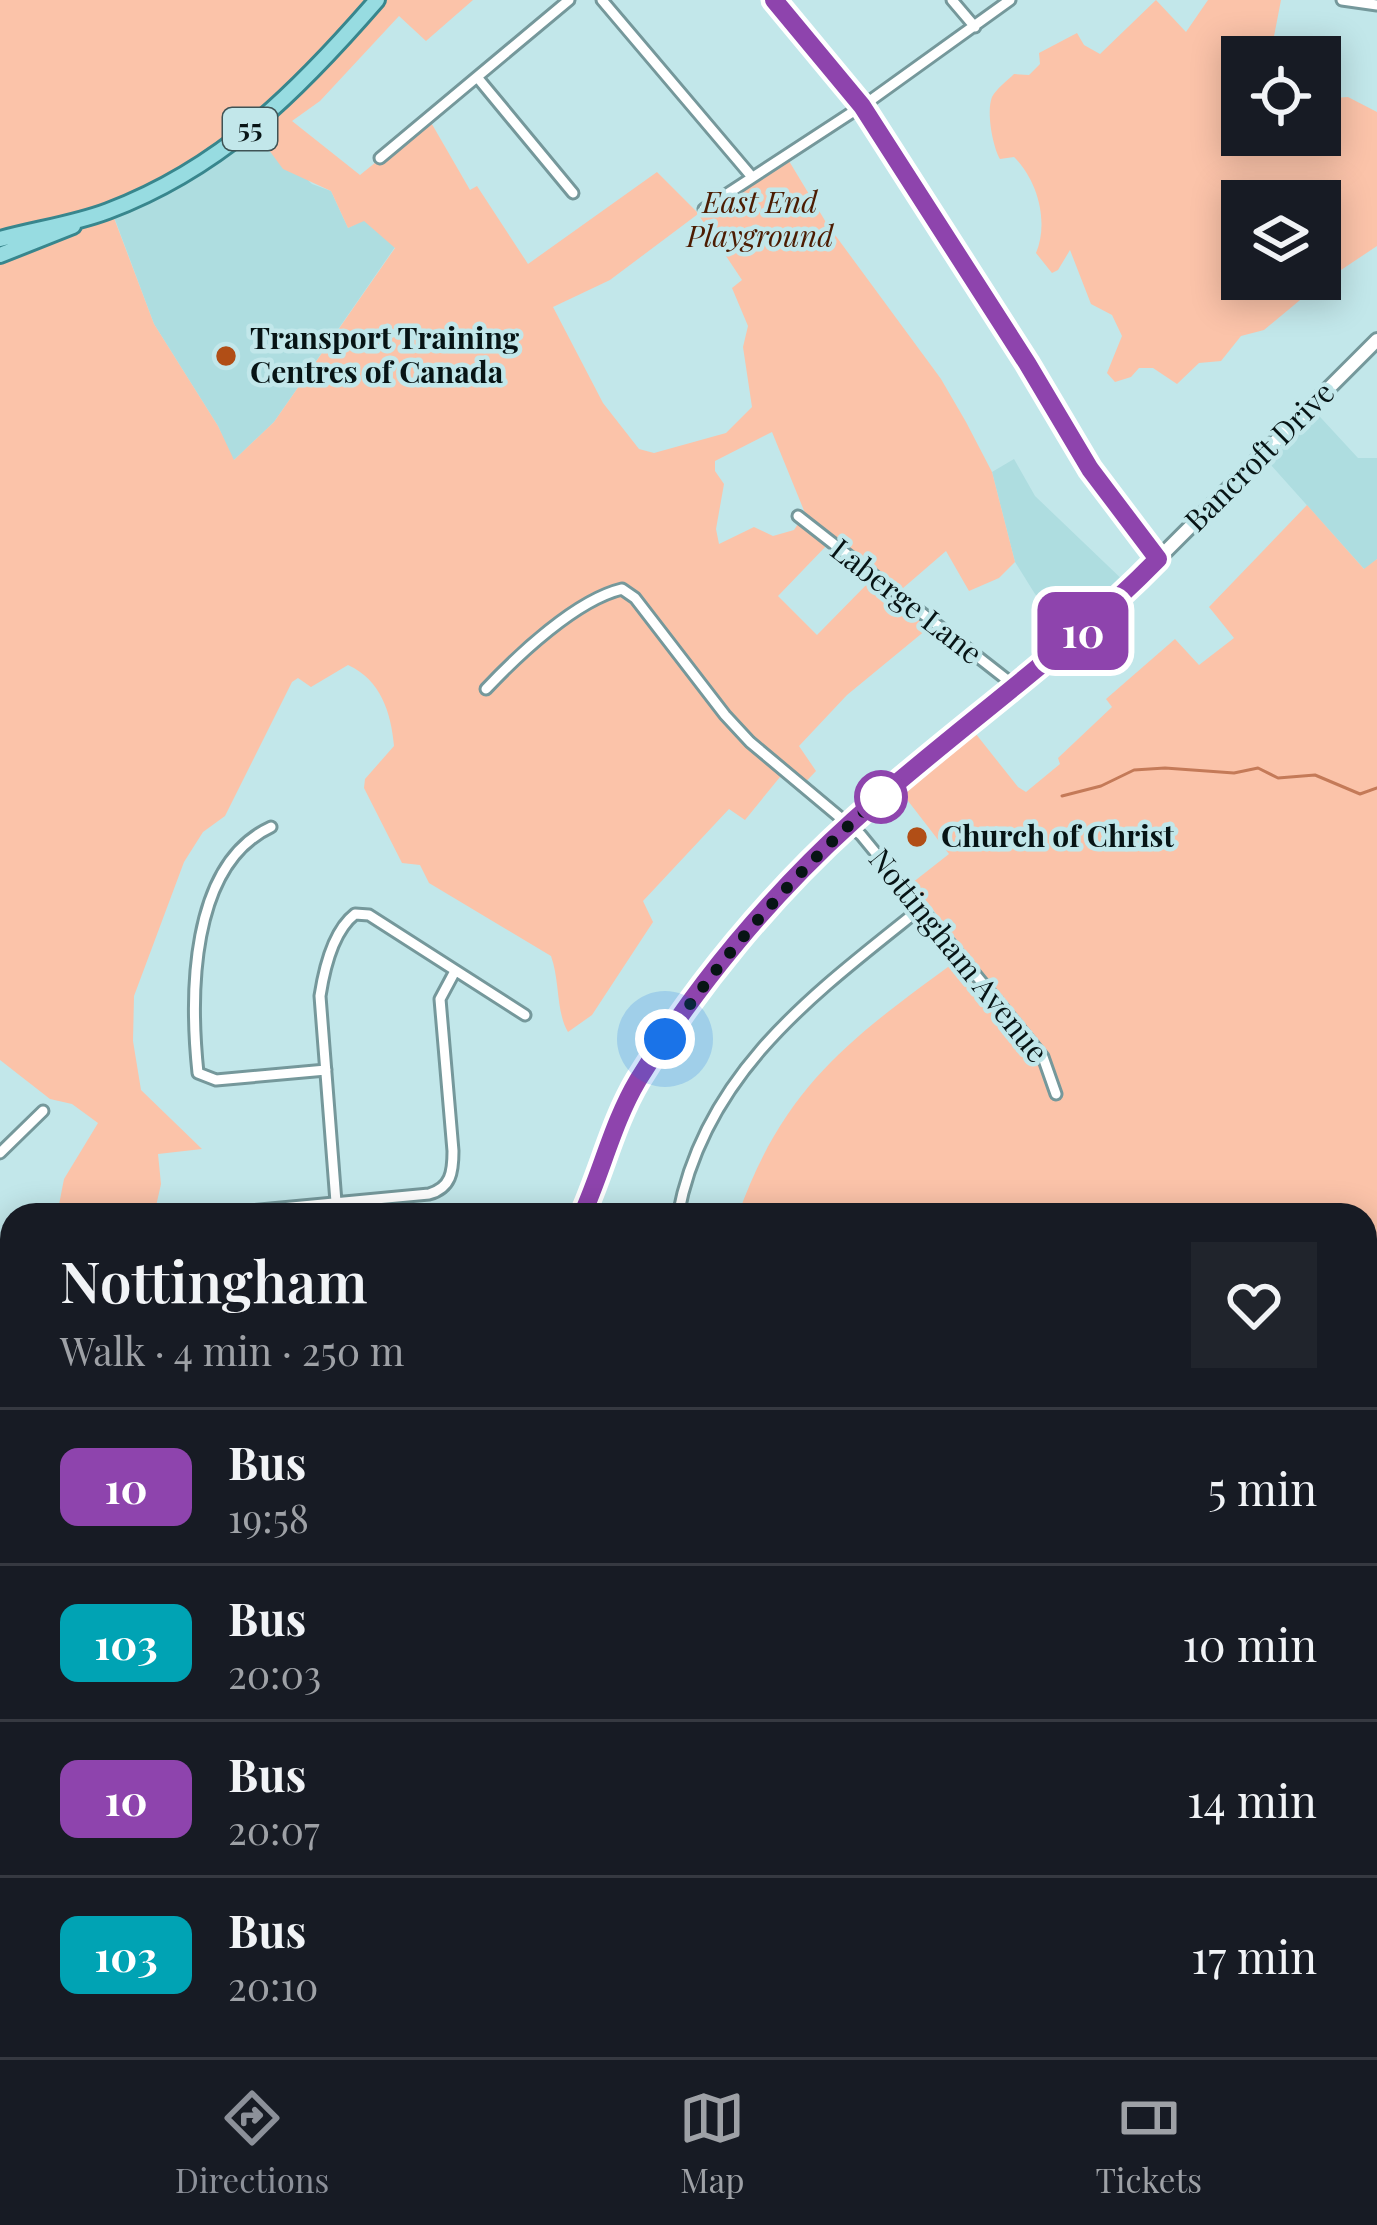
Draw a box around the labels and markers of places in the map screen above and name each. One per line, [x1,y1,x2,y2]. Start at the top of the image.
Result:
place label: Transport Training Centres of Canada [250,317,520,391]
marker: Transport Training Centres of Canada [213,343,239,369]
unlabelled marker [856,772,906,822]
place label: Church of Christ [941,815,1174,855]
marker: Church of Christ [904,824,930,850]

